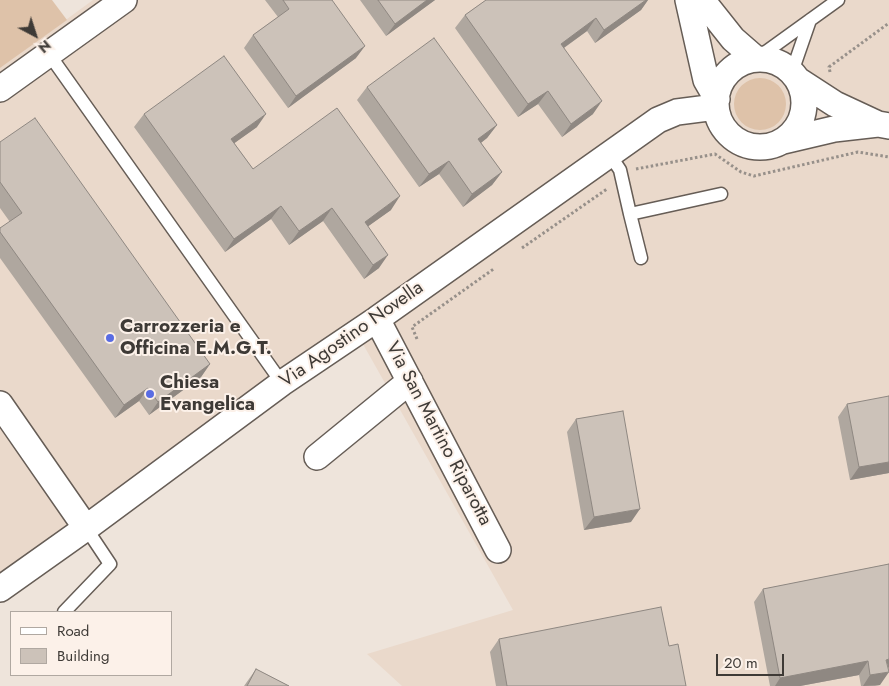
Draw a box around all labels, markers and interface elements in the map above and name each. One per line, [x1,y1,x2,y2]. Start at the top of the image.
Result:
north arrow [10,10,60,60]
text: N [34,35,55,58]
street label: Via Agostino Novella [276,277,428,393]
place label: Carrozzeria e Officina E.M.G.T. [120,316,272,360]
marker: Carrozzeria e Officina E.M.G.T. [104,332,116,344]
street label: Via San Martino Riparotta [380,338,496,530]
place label: Chiesa Evangelica [160,372,255,416]
marker: Chiesa Evangelica [144,388,156,400]
legend [10,611,172,676]
text: Road [57,620,89,642]
scale bar [719,644,786,676]
text: Building [57,645,109,667]
text: 20 m [724,652,758,674]

